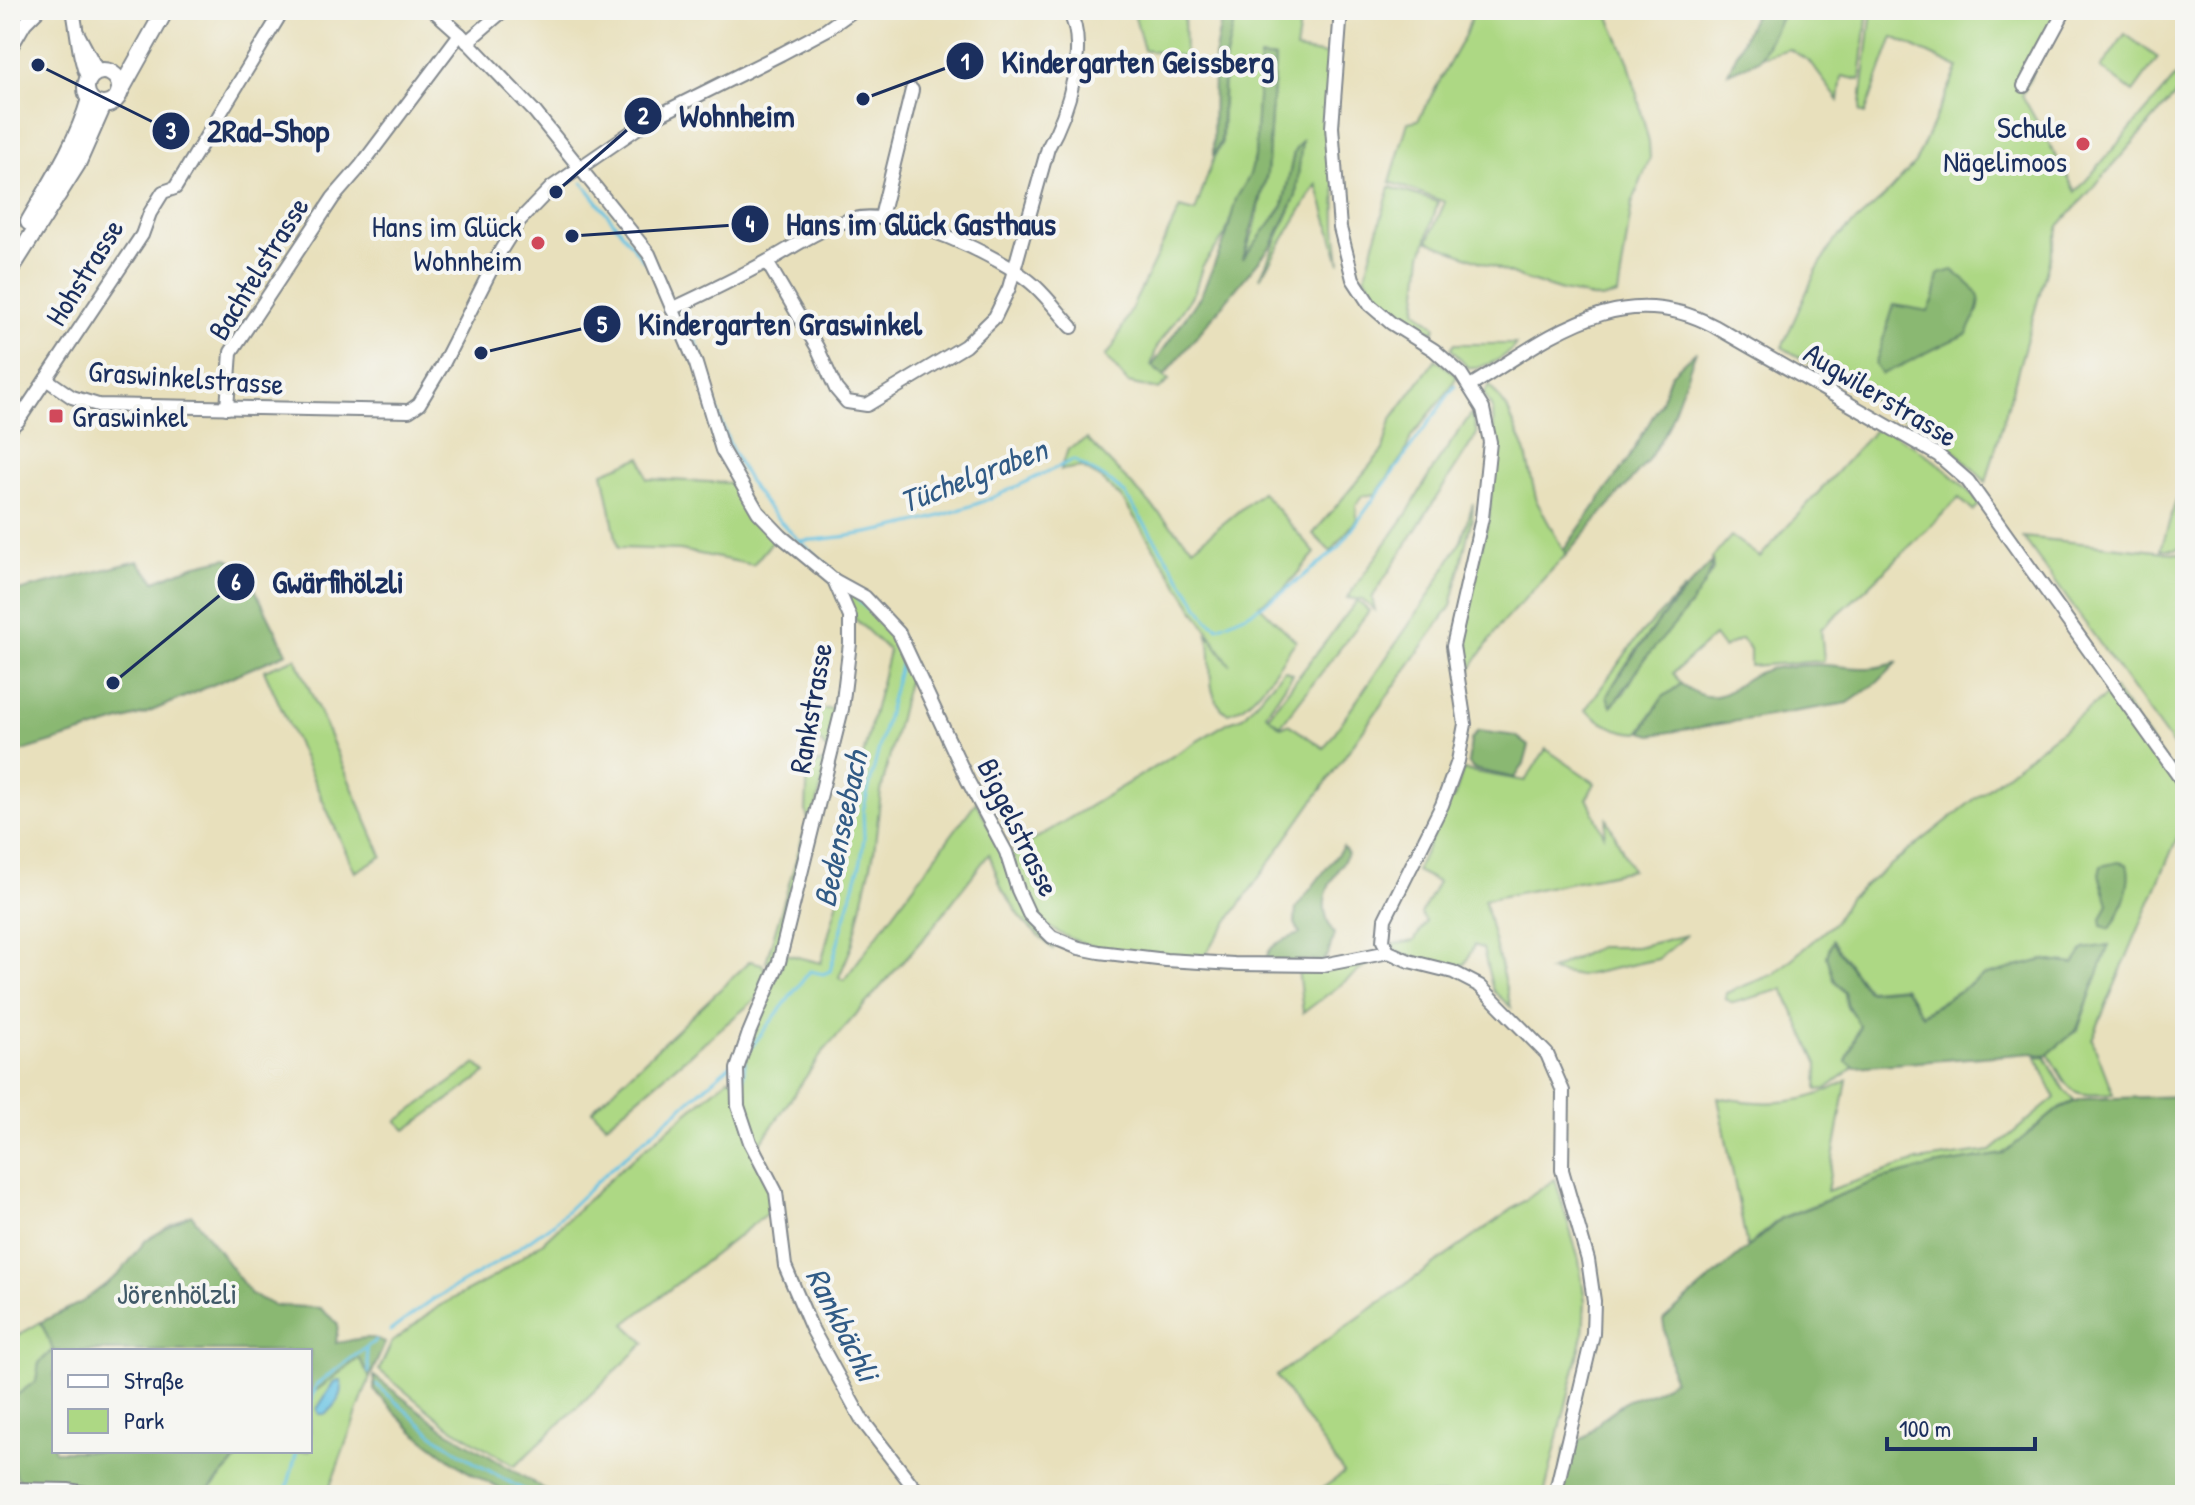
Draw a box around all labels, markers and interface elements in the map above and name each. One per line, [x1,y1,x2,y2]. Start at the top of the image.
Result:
callout: Kindergarten Geissberg [945,33,1290,89]
text: Kindergarten Geissberg [1002,40,1274,84]
text: 1 [961,45,970,77]
callout: Wohnheim [623,88,810,144]
text: Wohnheim [679,94,795,137]
text: 2 [637,99,649,131]
callout: 2Rad-Shop [151,103,345,159]
place label: Schule Nägelimoos [1943,107,2067,181]
text: 2Rad-Shop [207,109,329,153]
text: 3 [166,114,177,146]
marker: Schule Nägelimoos [2074,135,2092,153]
street label: Bachtelstrasse [198,189,318,347]
callout: Hans im Glück Gasthaus [730,196,1072,252]
text: Hans im Glück Gasthaus [786,202,1056,245]
place label: Hans im Glück Wohnheim [372,206,522,280]
text: 4 [746,207,755,239]
street label: Hohstrasse [36,211,133,333]
marker: Hans im Glück Wohnheim [529,234,547,252]
callout: Kindergarten Graswinkel [582,296,938,352]
text: Kindergarten Graswinkel [638,302,924,346]
text: 5 [597,308,608,340]
street label: Augwilerstrasse [1797,332,1965,456]
street label: Graswinkelstrasse [87,350,285,404]
place label: Graswinkel [72,396,188,436]
marker: Graswinkel [47,407,65,425]
water label: Tüchelgraben [893,426,1055,523]
callout: Gwärfihölzli [216,554,420,610]
text: Gwärfihölzli [272,560,404,603]
text: 6 [231,565,241,597]
street label: Rankstrasse [779,640,841,776]
water label: Bedenseebach [803,745,878,911]
street label: Biggelstrasse [968,751,1070,903]
water label: Rankbächli [796,1260,891,1391]
park label: Jörenhölzli [117,1273,237,1313]
legend [52,1349,312,1453]
text: Straße [124,1364,185,1396]
scale bar [1887,1401,2035,1451]
text: Park [124,1404,164,1436]
text: 100 m [1899,1412,1951,1444]

